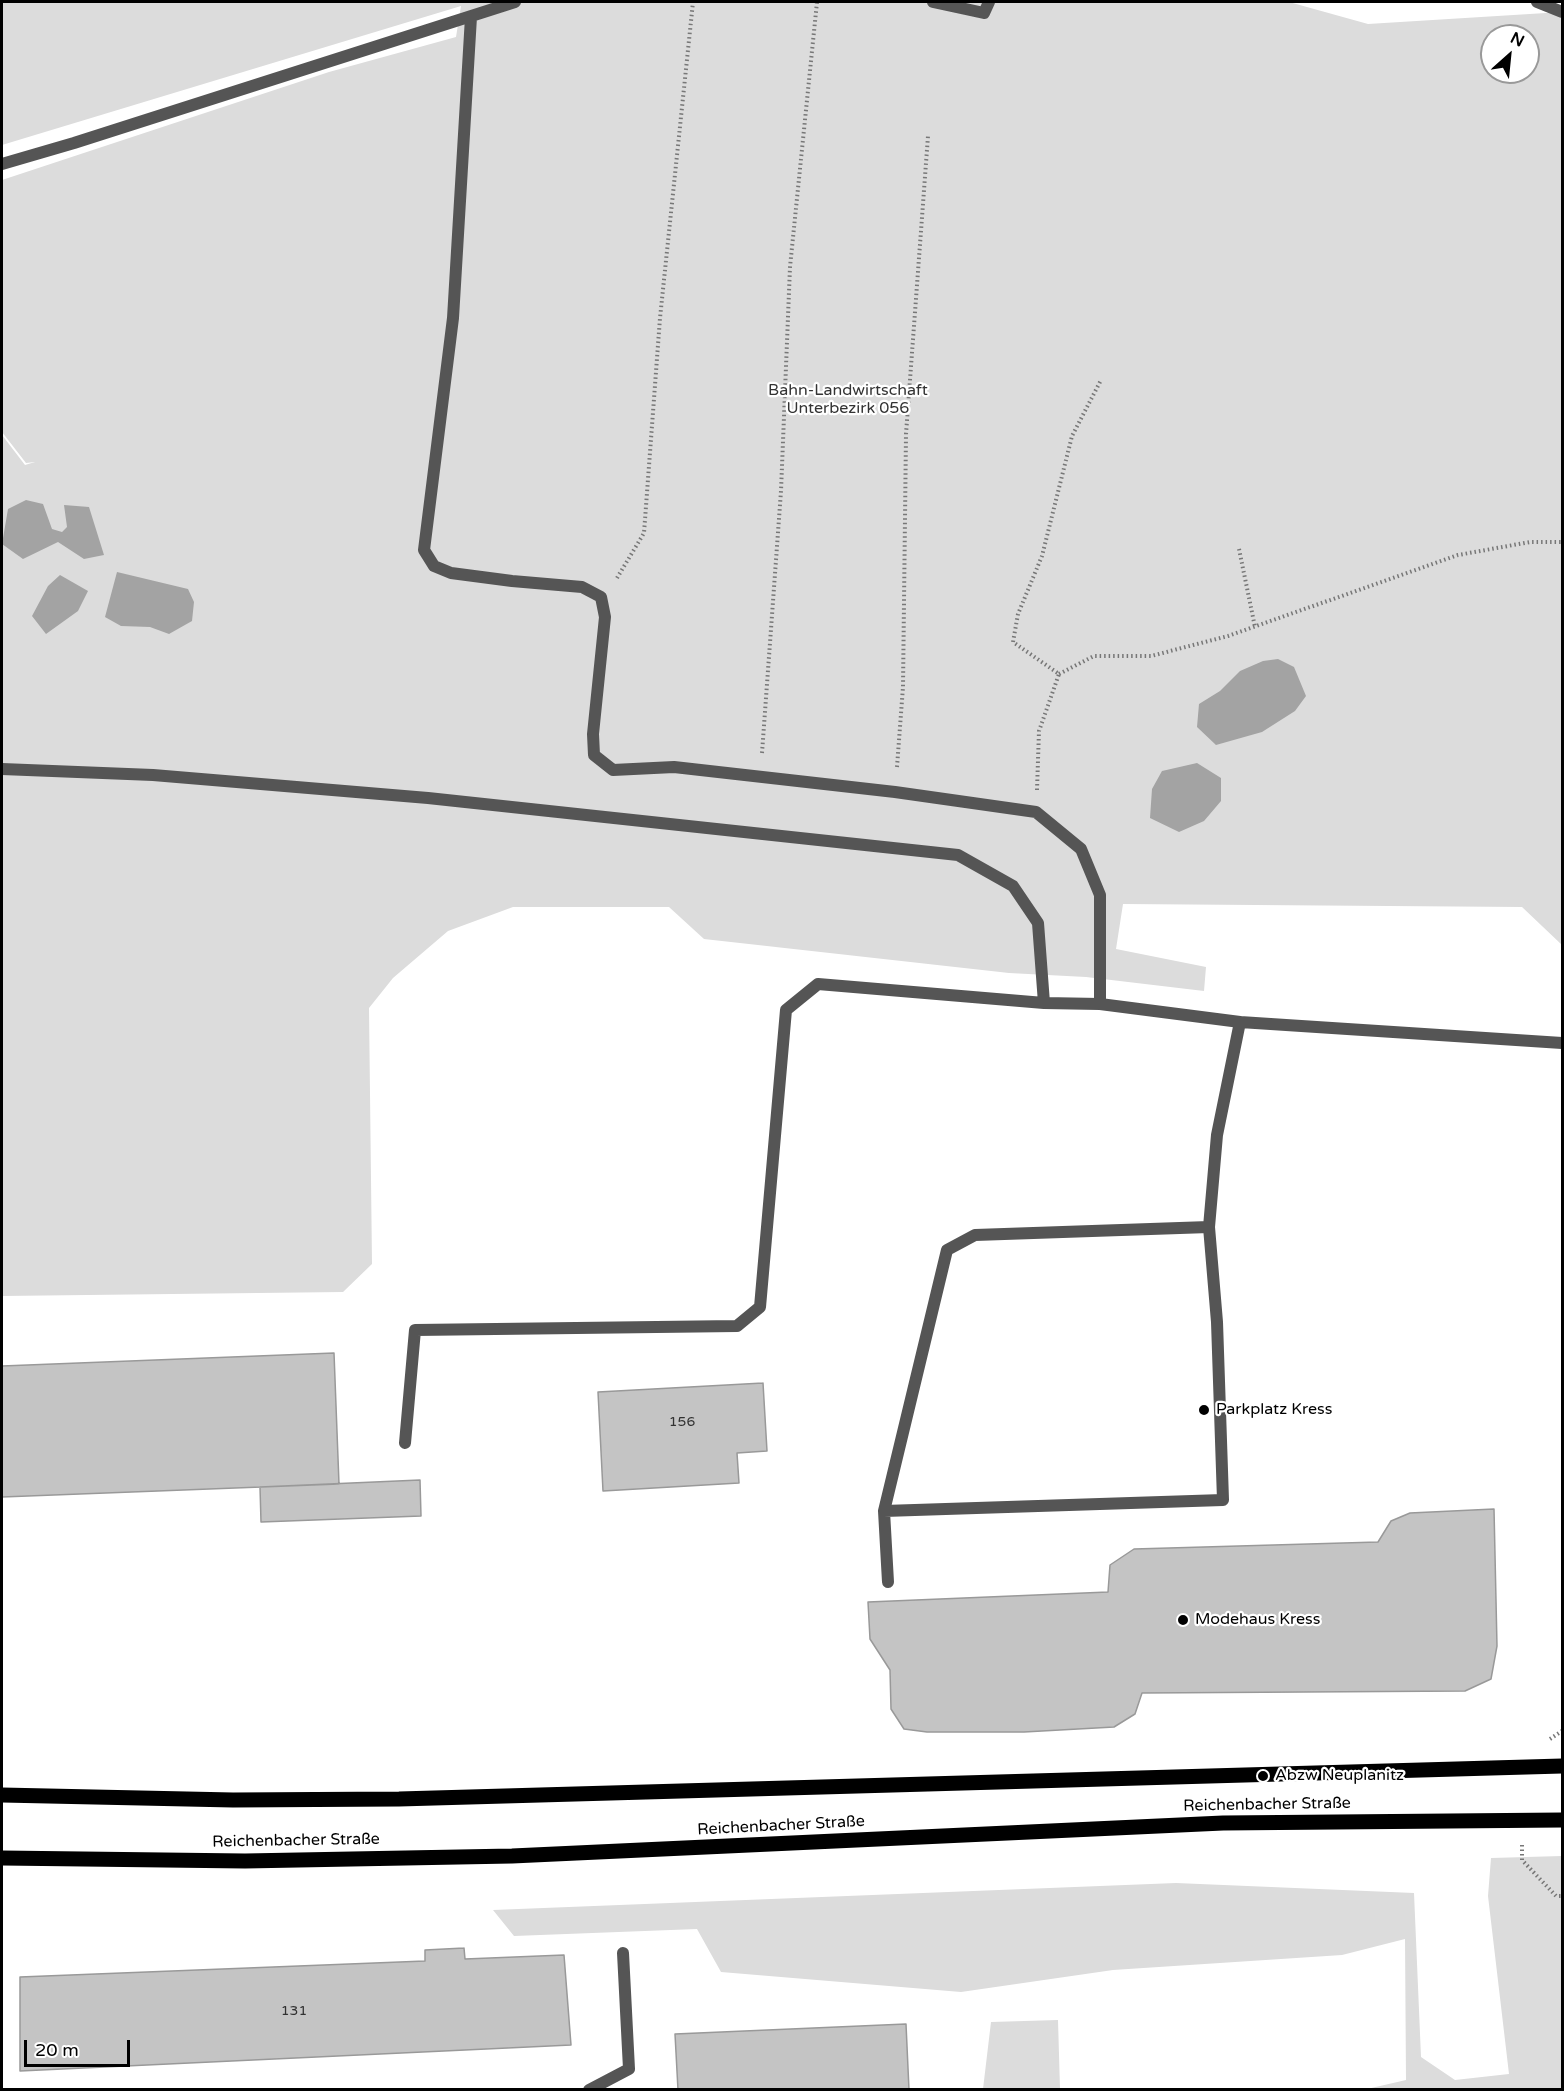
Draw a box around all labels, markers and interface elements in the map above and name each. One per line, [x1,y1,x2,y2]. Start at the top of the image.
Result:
north arrow [1480,24,1540,84]
text: N [1507,28,1528,52]
park label: Bahn-Landwirtschaft Unterbezirk 056 [768,381,928,419]
place label: Parkplatz Kress [1216,1400,1332,1420]
marker: Parkplatz Kress [1197,1403,1211,1417]
house number: 156 [669,1414,695,1430]
place label: Modehaus Kress [1195,1610,1320,1630]
marker: Modehaus Kress [1176,1613,1190,1627]
place label: Abzw Neuplanitz [1275,1766,1404,1786]
marker: Abzw Neuplanitz [1256,1769,1270,1783]
street label: Reichenbacher Straße [1183,1794,1351,1816]
street label: Reichenbacher Straße [697,1812,865,1840]
street label: Reichenbacher Straße [212,1830,380,1852]
house number: 131 [281,2003,307,2019]
scale bar [27,2028,134,2066]
text: 20 m [35,2039,79,2061]

